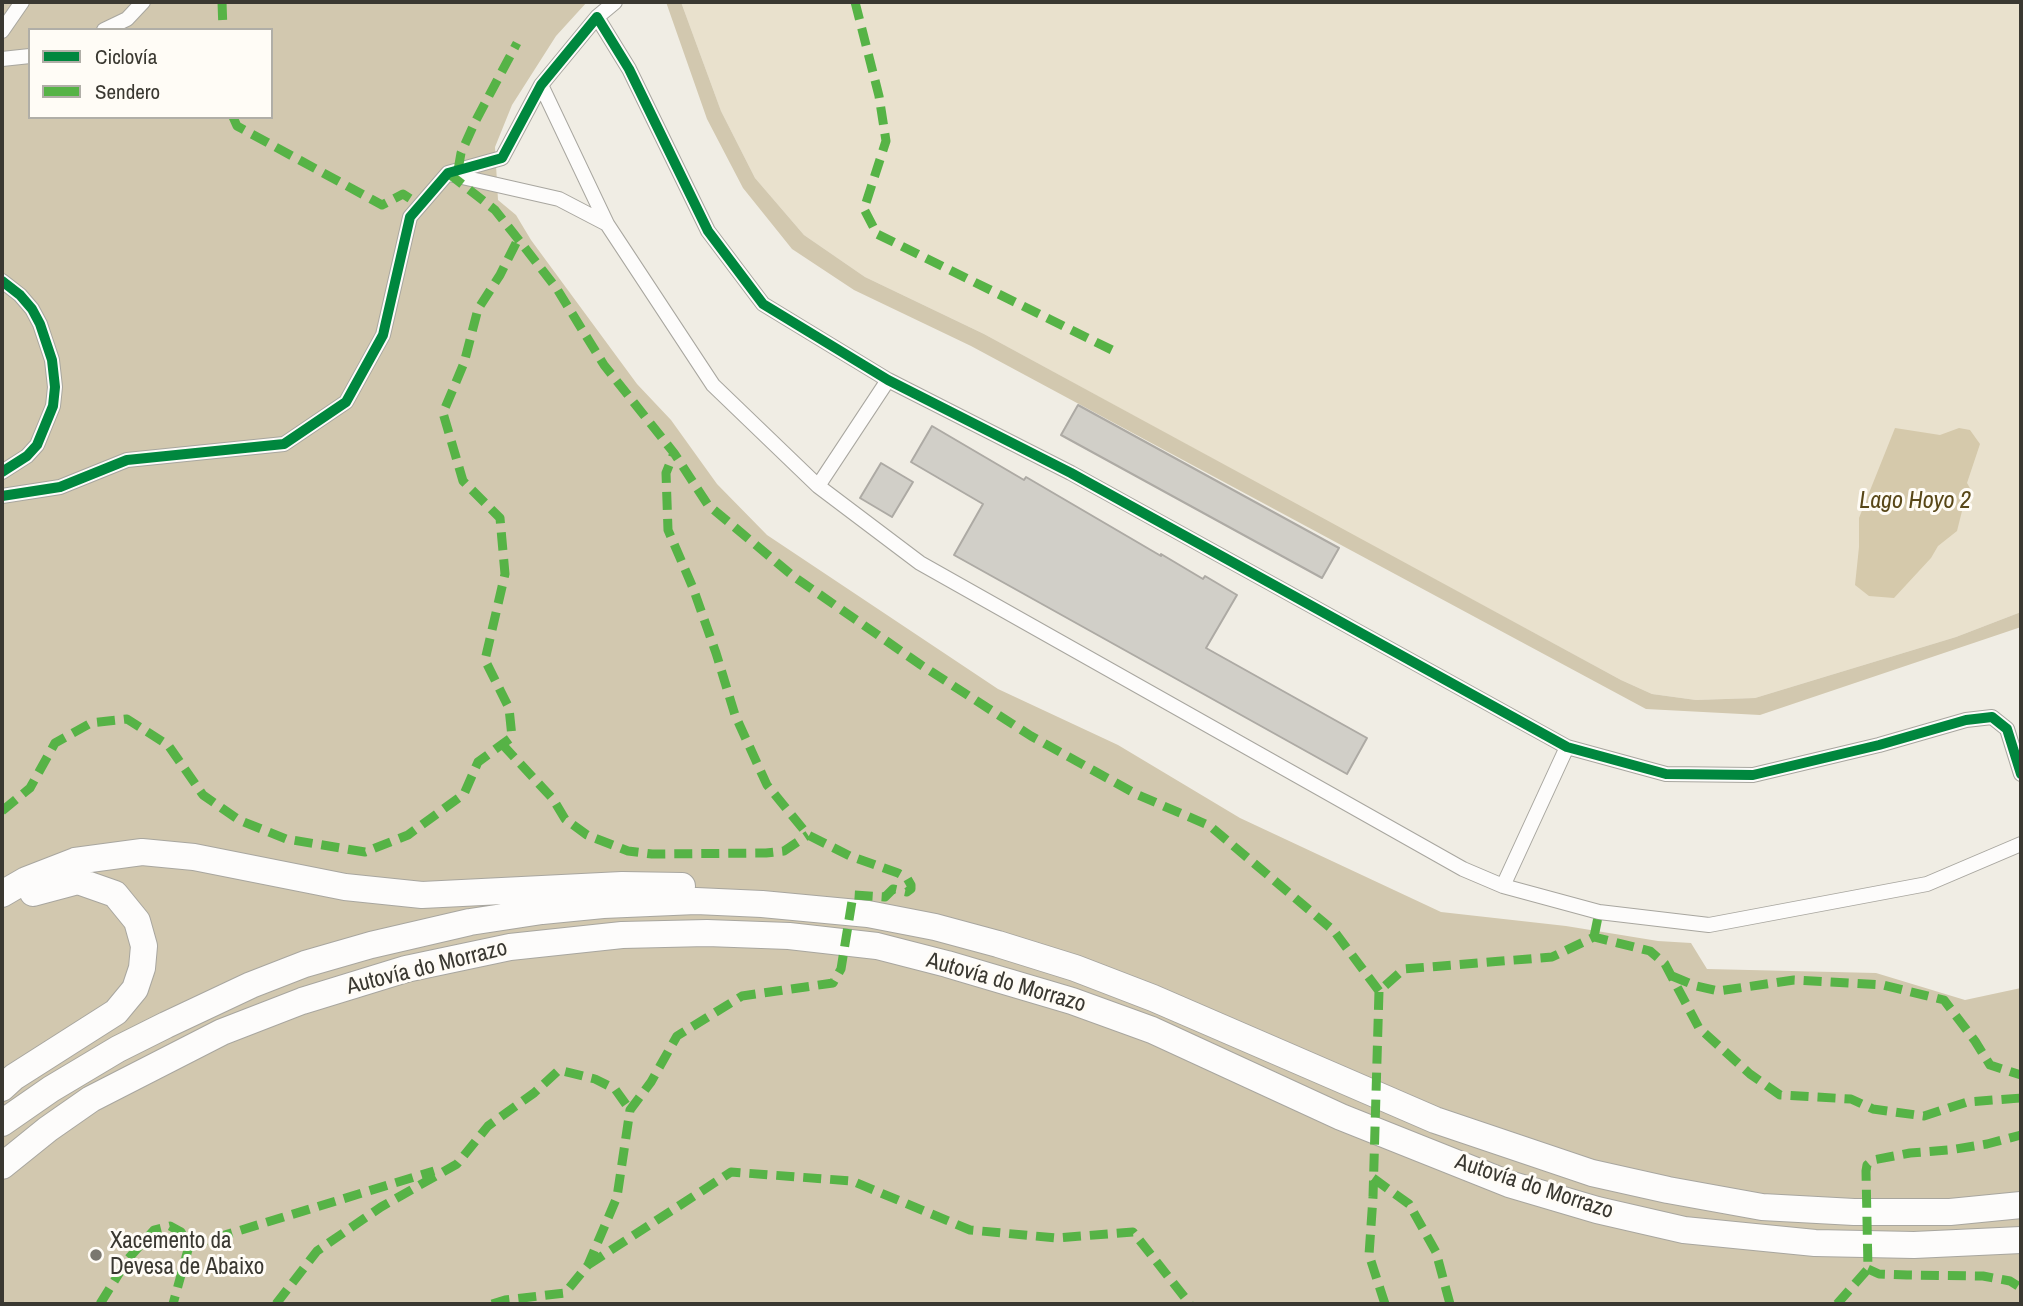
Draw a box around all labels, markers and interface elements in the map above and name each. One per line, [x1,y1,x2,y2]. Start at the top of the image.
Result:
legend [28,28,273,119]
text: Ciclovía [95,42,157,71]
text: Sendero [95,77,160,106]
water label: Lago Hoyo 2 [1859,488,1971,516]
street label: Autovía do Morrazo [344,935,510,1001]
street label: Autovía do Morrazo [923,947,1089,1019]
street label: Autovía do Morrazo [1451,1148,1617,1226]
place label: Xacemento da Devesa de Abaixo [110,1228,264,1282]
marker: Xacemento da Devesa de Abaixo [88,1247,104,1263]

